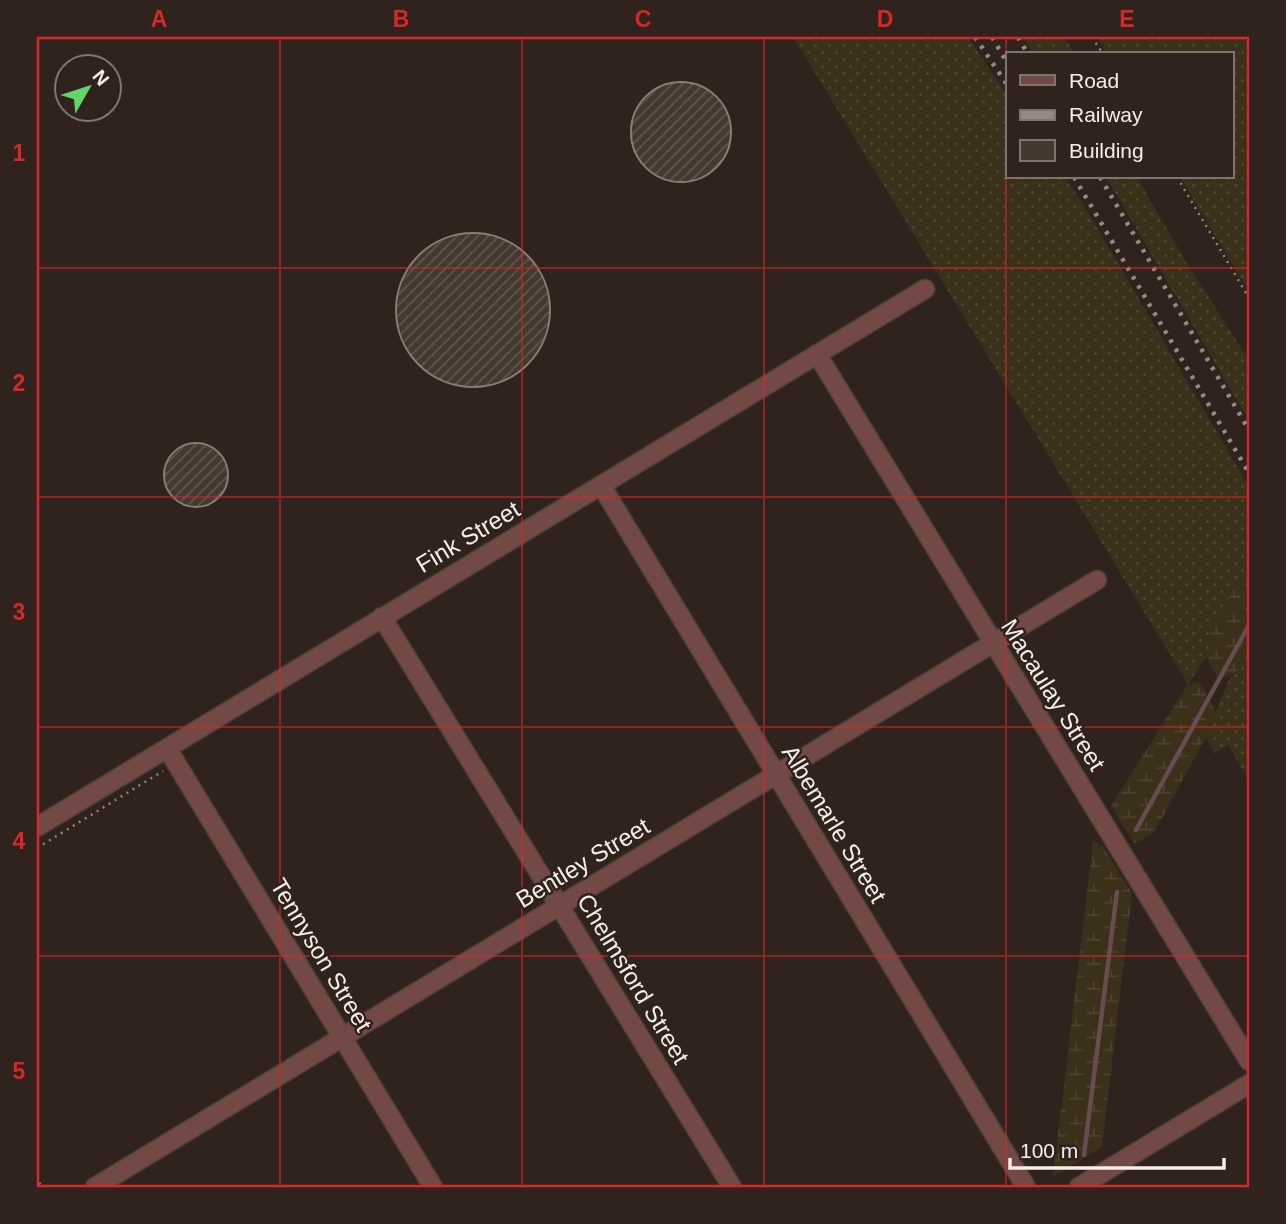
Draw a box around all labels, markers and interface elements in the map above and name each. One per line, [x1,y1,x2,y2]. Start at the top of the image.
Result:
text: A [151,6,167,32]
text: B [393,6,409,32]
text: C [635,6,651,32]
text: D [877,6,893,32]
text: E [1119,6,1135,32]
north arrow [52,52,122,122]
legend [1006,52,1234,178]
text: N [88,66,113,90]
text: Road [1069,69,1119,92]
text: Railway [1069,103,1143,126]
text: Building [1069,139,1144,162]
text: 1 [13,140,26,166]
text: 2 [13,370,25,396]
street label: Fink Street [411,495,525,578]
text: 3 [13,599,25,625]
street label: Macaulay Street [996,614,1111,776]
street label: Albemarle Street [777,740,892,908]
street label: Bentley Street [511,812,655,913]
text: 4 [13,828,26,854]
street label: Tennyson Street [265,873,378,1036]
street label: Chelmsford Street [572,889,695,1069]
text: 5 [13,1058,26,1084]
scale bar [1010,1126,1223,1170]
text: 100 m [1020,1139,1078,1162]

